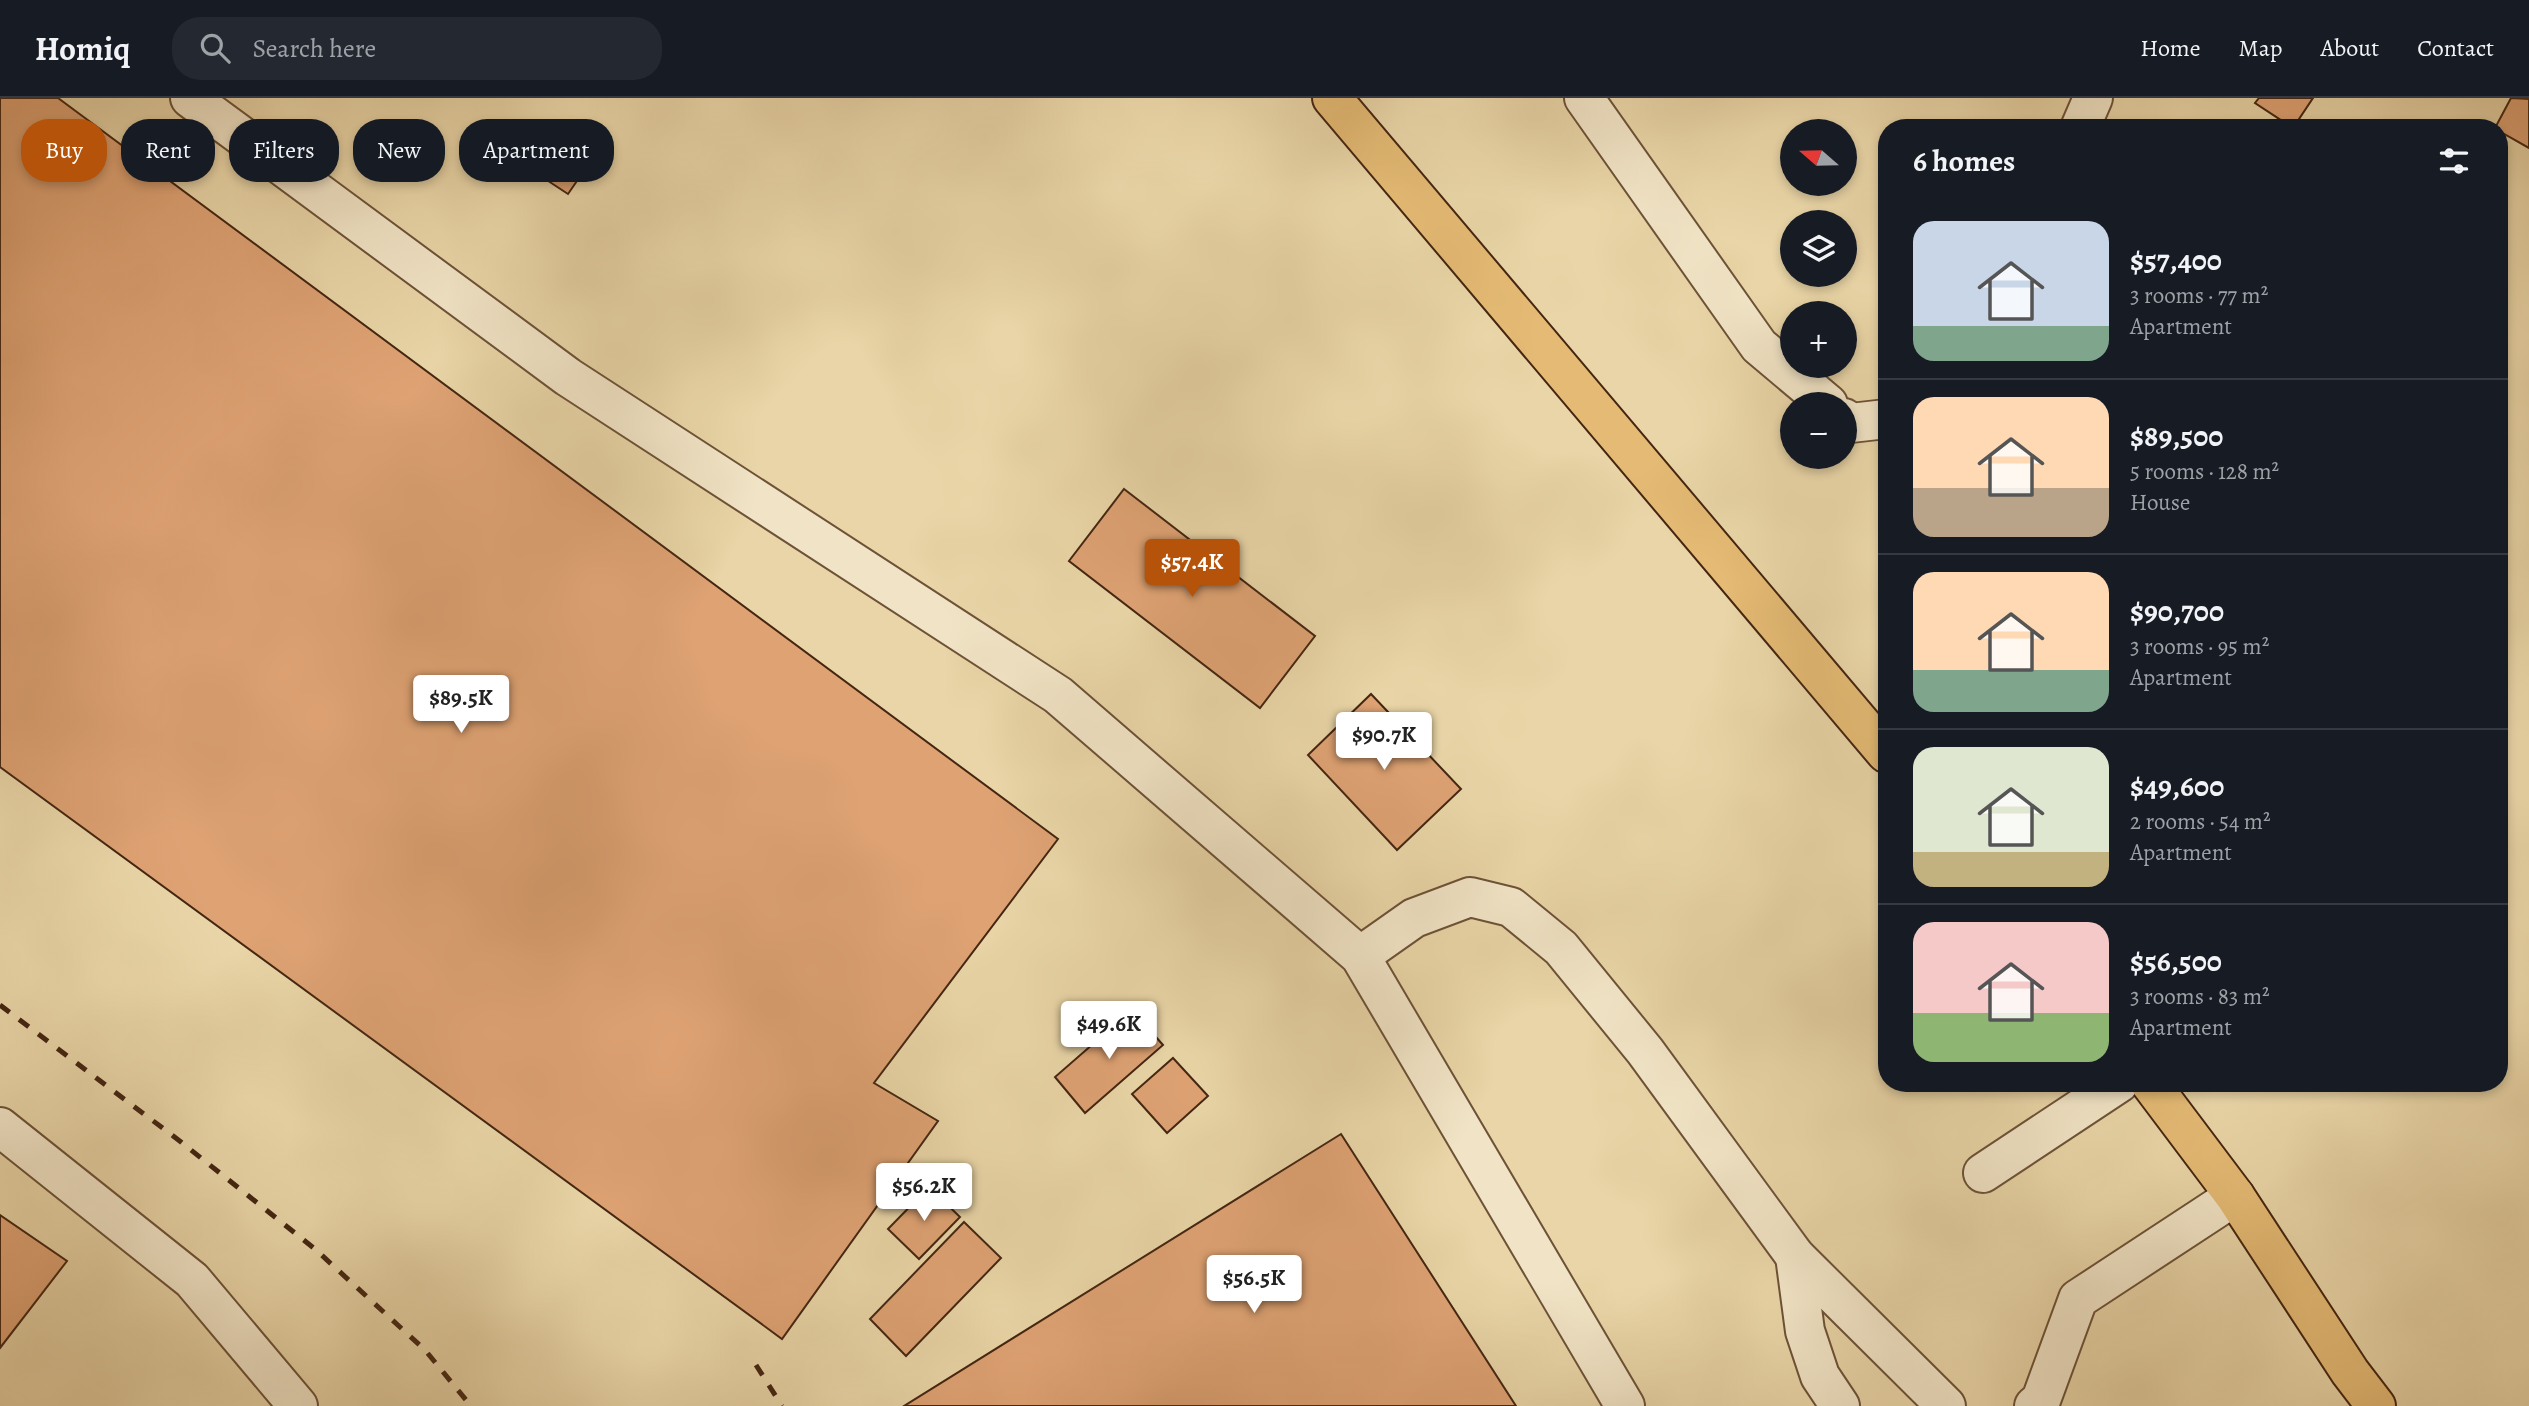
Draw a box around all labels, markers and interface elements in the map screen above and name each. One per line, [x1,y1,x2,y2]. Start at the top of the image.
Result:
search box [172,17,662,80]
text: Homiq [35,26,130,71]
icon: search [196,29,234,67]
text: Search here [252,31,376,66]
text: Home [2140,32,2201,64]
text: Map [2239,32,2283,64]
text: About [2321,32,2379,64]
text: Contact [2417,32,2494,64]
chip: Buy [21,119,107,182]
chip: Rent [121,119,215,182]
chip: Filters [229,119,339,182]
chip: New [353,119,445,182]
chip: Apartment [459,119,614,182]
north arrow [1780,119,1857,196]
map controls [1780,119,1857,469]
text: 6 homes [1913,141,2015,181]
icon: filters [2435,142,2473,180]
button: layers [1780,210,1857,287]
text: $57,400 [2130,240,2222,280]
icon: home [1969,249,2053,333]
text: 3 rooms · 77 m² [2130,280,2268,311]
button: + [1780,301,1857,378]
text: Apartment [2130,311,2232,342]
button: − [1780,392,1857,469]
text: $89,500 [2130,416,2223,456]
icon: home [1969,425,2053,509]
text: 5 rooms · 128 m² [2130,456,2279,487]
text: House [2130,487,2190,518]
pin: $57.4K [1135,540,1249,599]
text: $57.4K [1161,546,1223,577]
text: $90,700 [2130,591,2224,631]
icon: home [1969,600,2053,684]
text: 3 rooms · 95 m² [2130,631,2269,662]
text: Apartment [2130,662,2232,693]
pin: $89.5K [404,676,518,735]
text: $89.5K [429,682,493,713]
pin: $90.7K [1327,712,1441,772]
text: $90.7K [1352,719,1416,750]
text: $49,600 [2130,766,2224,806]
icon: home [1969,775,2053,859]
text: 2 rooms · 54 m² [2130,806,2271,837]
text: Apartment [2130,837,2232,868]
text: $56,500 [2130,941,2222,981]
icon: home [1969,950,2053,1034]
text: 3 rooms · 83 m² [2130,981,2270,1012]
pin: $49.6K [1052,1002,1166,1061]
text: $49.6K [1077,1008,1141,1039]
text: Apartment [2130,1012,2232,1043]
pin: $56.2K [867,1164,981,1223]
text: $56.2K [892,1170,956,1201]
pin: $56.5K [1197,1256,1311,1315]
text: $56.5K [1223,1262,1285,1293]

